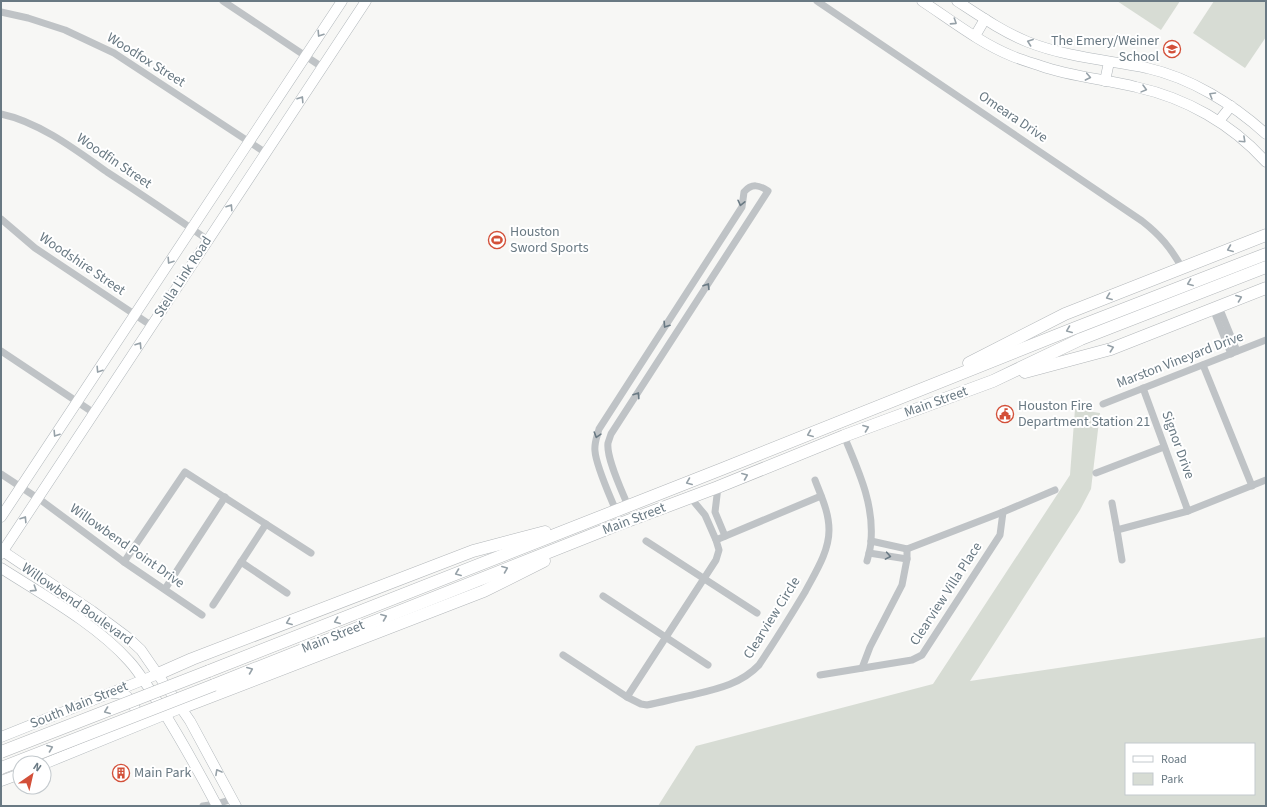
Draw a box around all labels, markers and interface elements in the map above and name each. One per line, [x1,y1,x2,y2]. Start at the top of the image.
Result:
one-way arrow [950,17,957,25]
street label: Woodfox Street [103,28,189,92]
one-way arrow [318,29,325,36]
place label: The Emery/Weiner School [1051,31,1159,67]
one-way arrow [1027,39,1034,47]
school or university icon: The Emery/Weiner School [1162,39,1182,59]
one-way arrow [1085,73,1091,81]
one-way arrow [1140,84,1147,92]
street label: Omeara Drive [974,86,1052,148]
one-way arrow [1209,92,1216,99]
one-way arrow [297,96,304,103]
street label: Woodfin Street [72,128,156,194]
one-way arrow [1239,136,1246,143]
one-way arrow [738,200,746,206]
one-way arrow [225,204,233,211]
place label: Houston Sword Sports [510,222,589,258]
street label: Woodshire Street [35,228,129,301]
sports icon: Houston Sword Sports [487,230,507,250]
street label: Stella Link Road [149,232,217,322]
one-way arrow [1226,245,1233,253]
one-way arrow [167,257,175,264]
one-way arrow [1187,278,1194,286]
one-way arrow [702,283,709,290]
one-way arrow [1105,292,1112,300]
one-way arrow [1236,295,1243,303]
one-way arrow [663,321,671,328]
one-way arrow [1066,325,1074,333]
street label: Marston Vineyard Drive [1114,327,1246,393]
one-way arrow [134,342,142,349]
one-way arrow [1108,344,1115,353]
one-way arrow [96,365,103,372]
street label: Main Street [901,381,971,423]
one-way arrow [632,392,639,399]
place label: Houston Fire Department Station 21 [1018,396,1150,432]
public building icon: Houston Fire Department Station 21 [995,404,1015,424]
street label: Signor Drive [1156,408,1200,482]
one-way arrow [862,425,869,433]
one-way arrow [807,429,815,437]
one-way arrow [53,430,61,437]
one-way arrow [593,432,602,439]
one-way arrow [742,473,749,481]
one-way arrow [686,477,694,485]
street label: Main Street [600,498,669,540]
street label: Willowbend Point Drive [65,499,189,593]
one-way arrow [19,516,27,523]
street label: Clearview Villa Place [905,538,987,650]
one-way arrow [885,551,891,560]
street label: Willowbend Boulevard [17,558,137,650]
one-way arrow [501,566,508,574]
one-way arrow [455,569,462,577]
street label: Clearview Circle [739,573,805,663]
one-way arrow [30,584,37,592]
one-way arrow [380,614,387,622]
street label: Main Street [299,615,368,659]
one-way arrow [334,616,341,624]
one-way arrow [286,617,293,625]
one-way arrow [246,667,253,675]
street label: South Main Street [27,676,131,734]
one-way arrow [104,706,111,714]
legend [1125,743,1255,795]
one-way arrow [47,745,54,753]
text: Road [1161,751,1187,768]
north arrow [12,755,52,795]
text: N [30,759,45,775]
building icon: Main Park [111,763,131,783]
place label: Main Park [134,763,191,783]
one-way arrow [215,769,222,776]
text: Park [1161,771,1183,788]

